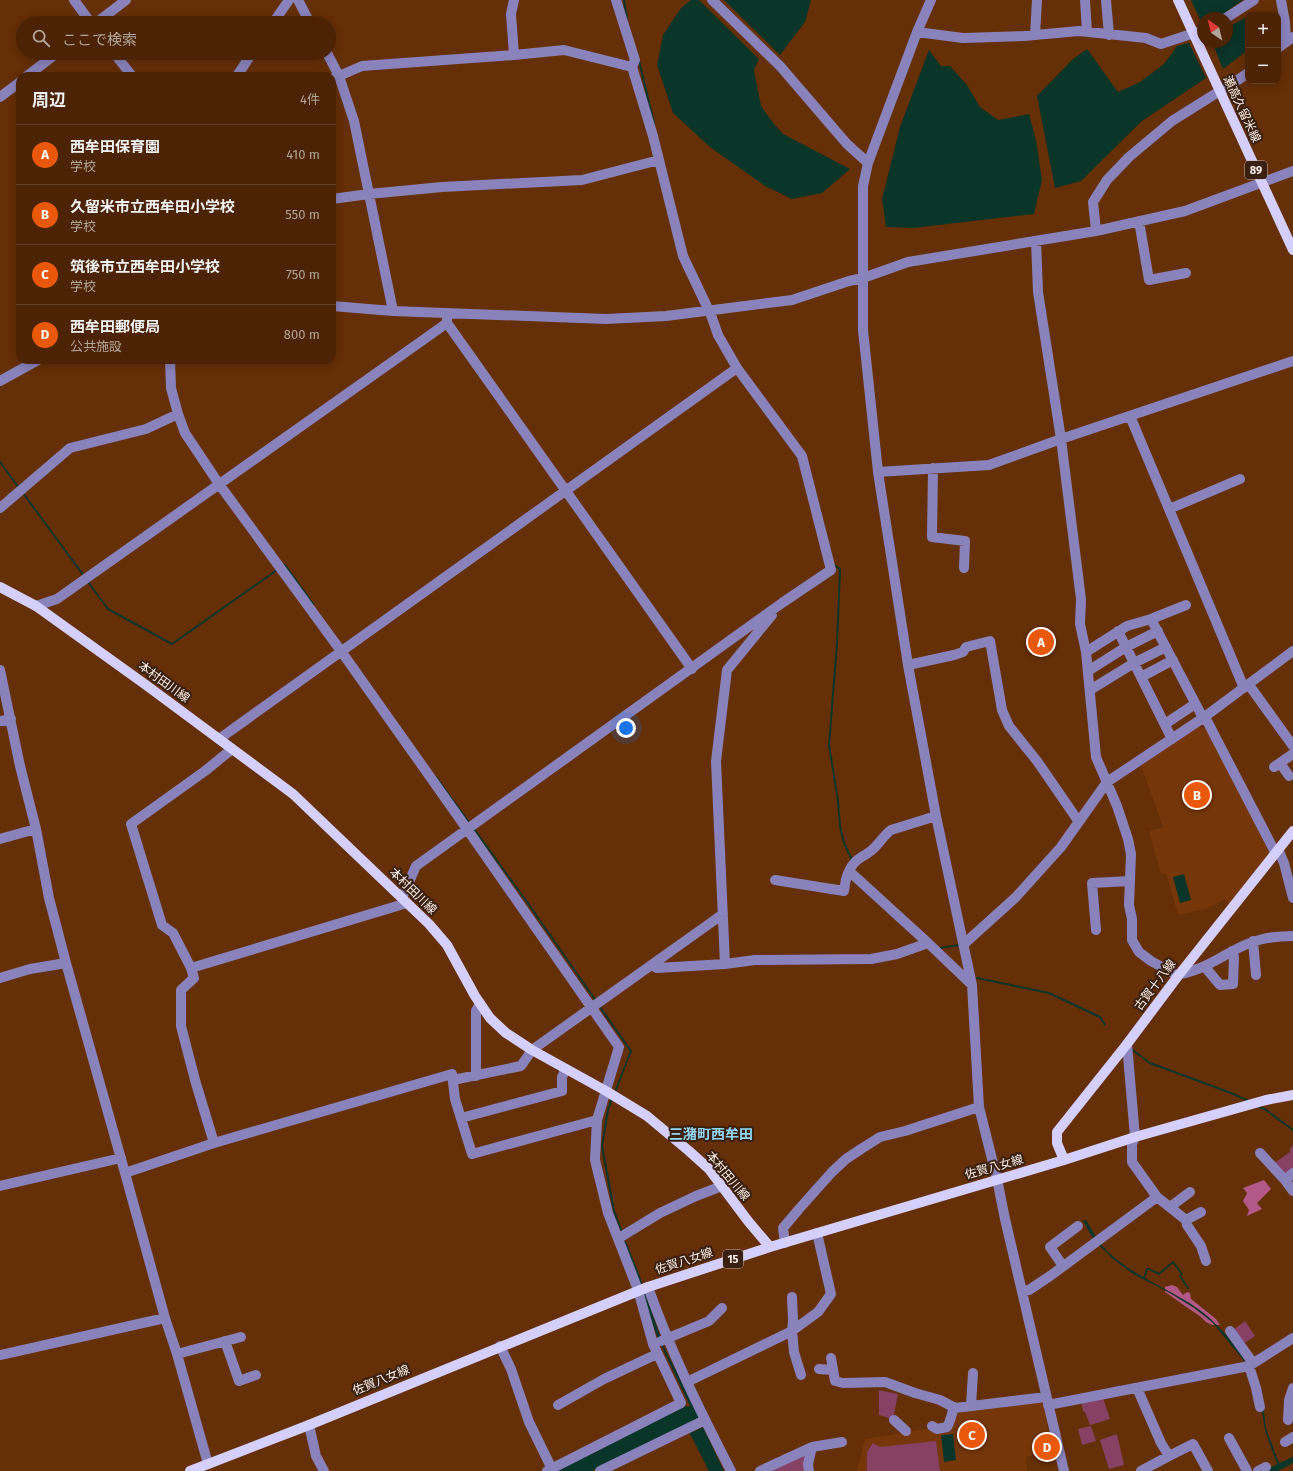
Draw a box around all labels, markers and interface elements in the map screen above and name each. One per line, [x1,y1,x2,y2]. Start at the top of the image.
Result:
north arrow [1197,12,1233,48]
map controls [1245,12,1281,84]
button: + [1245,12,1281,48]
search box [16,16,336,60]
icon: search [30,27,52,49]
text: ここで検索 [62,31,137,49]
button: − [1245,48,1281,84]
street label: 瀬高久留米線 [1220,73,1264,145]
text: 周辺 [32,90,66,111]
text: 4件 [300,92,320,107]
text: 西牟田保育園 [70,138,160,156]
text: A [41,147,49,162]
text: 410 m [286,147,320,162]
text: 学校 [70,159,96,174]
road number: 89 [1245,161,1267,179]
text: 久留米市立西牟田小学校 [70,198,235,216]
text: B [41,207,49,222]
text: 550 m [285,207,320,222]
text: 学校 [70,219,96,234]
text: 筑後市立西牟田小学校 [70,258,220,276]
text: C [41,267,49,282]
text: 750 m [286,267,320,282]
text: 学校 [70,279,96,294]
text: 西牟田郵便局 [70,318,160,336]
text: D [41,327,49,342]
text: 800 m [284,327,320,342]
text: 公共施設 [70,339,122,354]
pin: A [1028,627,1054,657]
street label: 本村田川線 [136,659,192,705]
your location [616,718,636,738]
pin: B [1184,780,1210,810]
street label: 本村田川線 [387,865,439,917]
street label: 古賀十八線 [1131,957,1179,1013]
district label: 三潴町西牟田 [669,1126,753,1143]
street label: 本村田川線 [703,1149,753,1203]
street label: 佐賀八女線 [963,1152,1025,1182]
street label: 佐賀八女線 [653,1245,715,1277]
road number: 15 [723,1250,743,1268]
street label: 佐賀八女線 [351,1362,411,1398]
pin: C [959,1420,985,1450]
pin: D [1034,1432,1060,1462]

